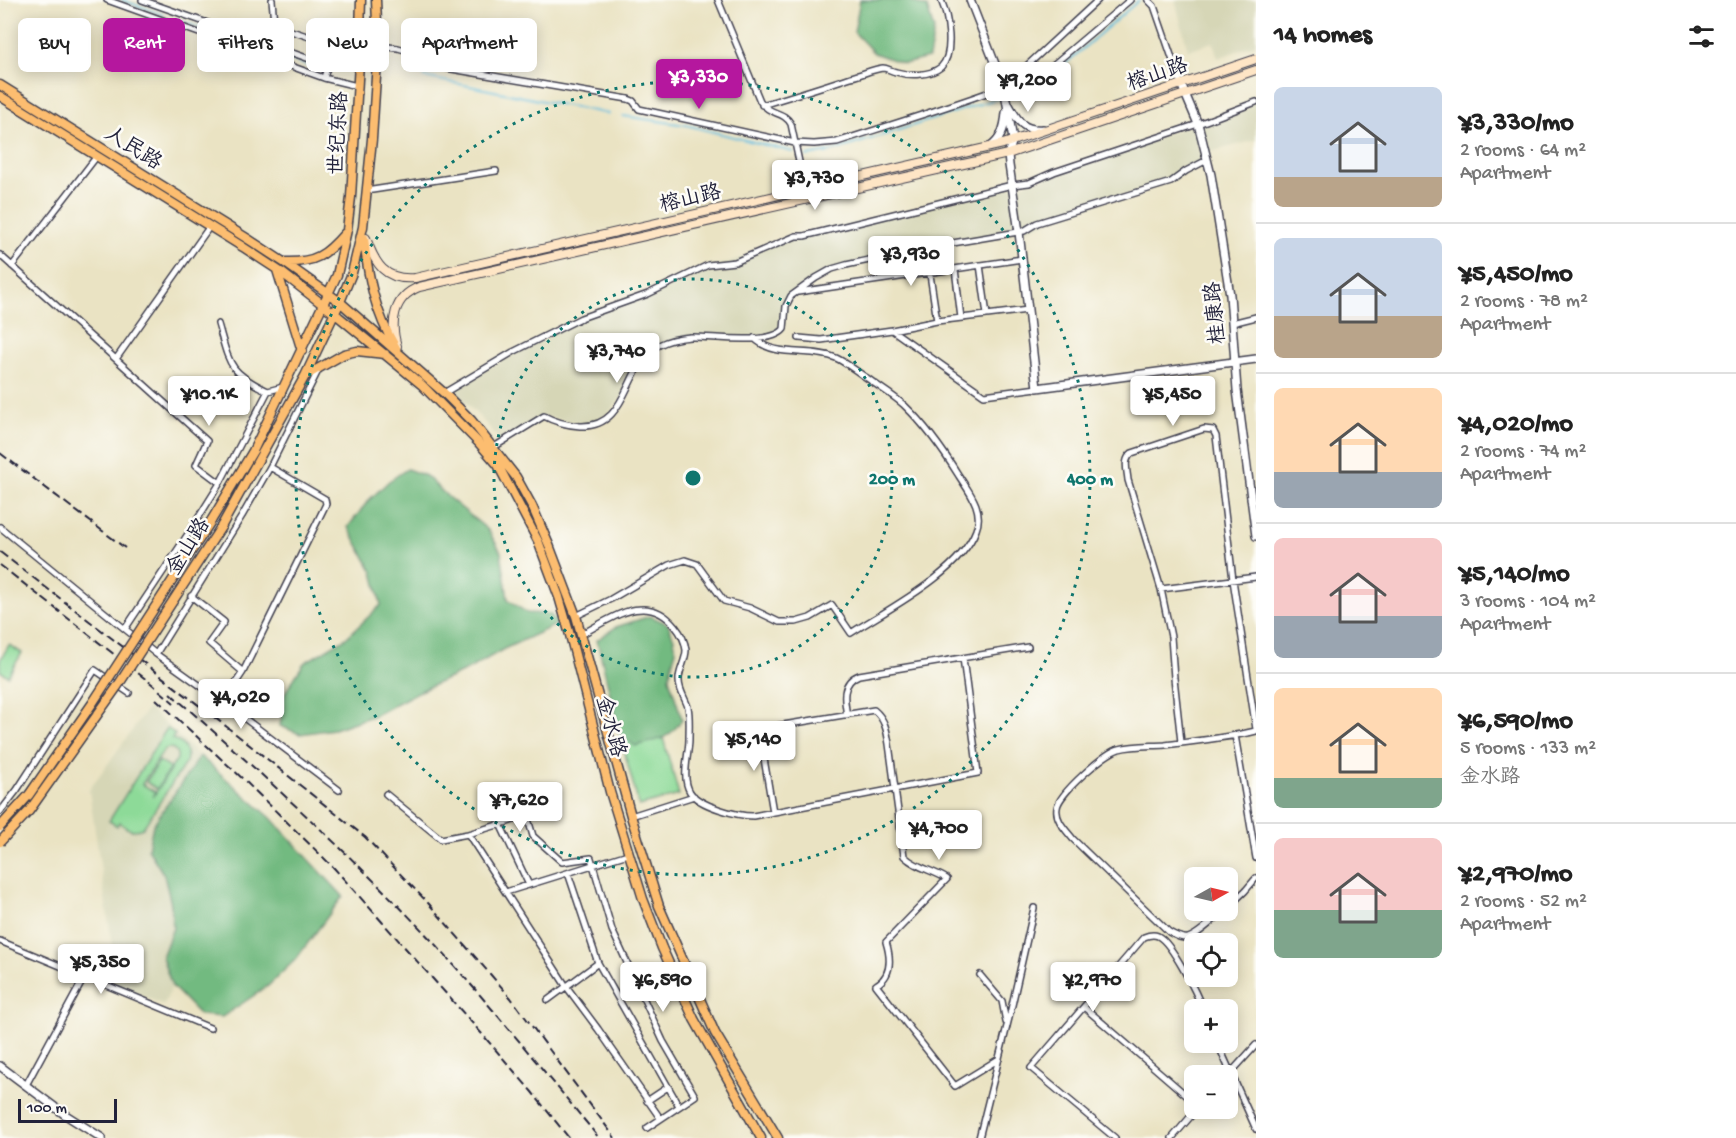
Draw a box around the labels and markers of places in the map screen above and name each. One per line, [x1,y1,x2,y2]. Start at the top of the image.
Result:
pin: ¥3,330 [650,59,748,110]
pin: ¥9,200 [979,62,1077,113]
pin: ¥3,730 [766,160,864,211]
pin: ¥3,930 [862,236,960,287]
pin: ¥3,740 [568,333,666,384]
pin: ¥10.1K [160,376,258,427]
pin: ¥5,450 [1124,376,1222,427]
centre of rings [683,468,703,488]
pin: ¥4,020 [192,679,290,730]
pin: ¥5,140 [705,721,803,772]
pin: ¥7,620 [471,782,569,833]
pin: ¥4,700 [890,810,988,861]
pin: ¥5,350 [52,944,150,995]
pin: ¥6,590 [614,962,712,1013]
pin: ¥2,970 [1044,962,1142,1013]

